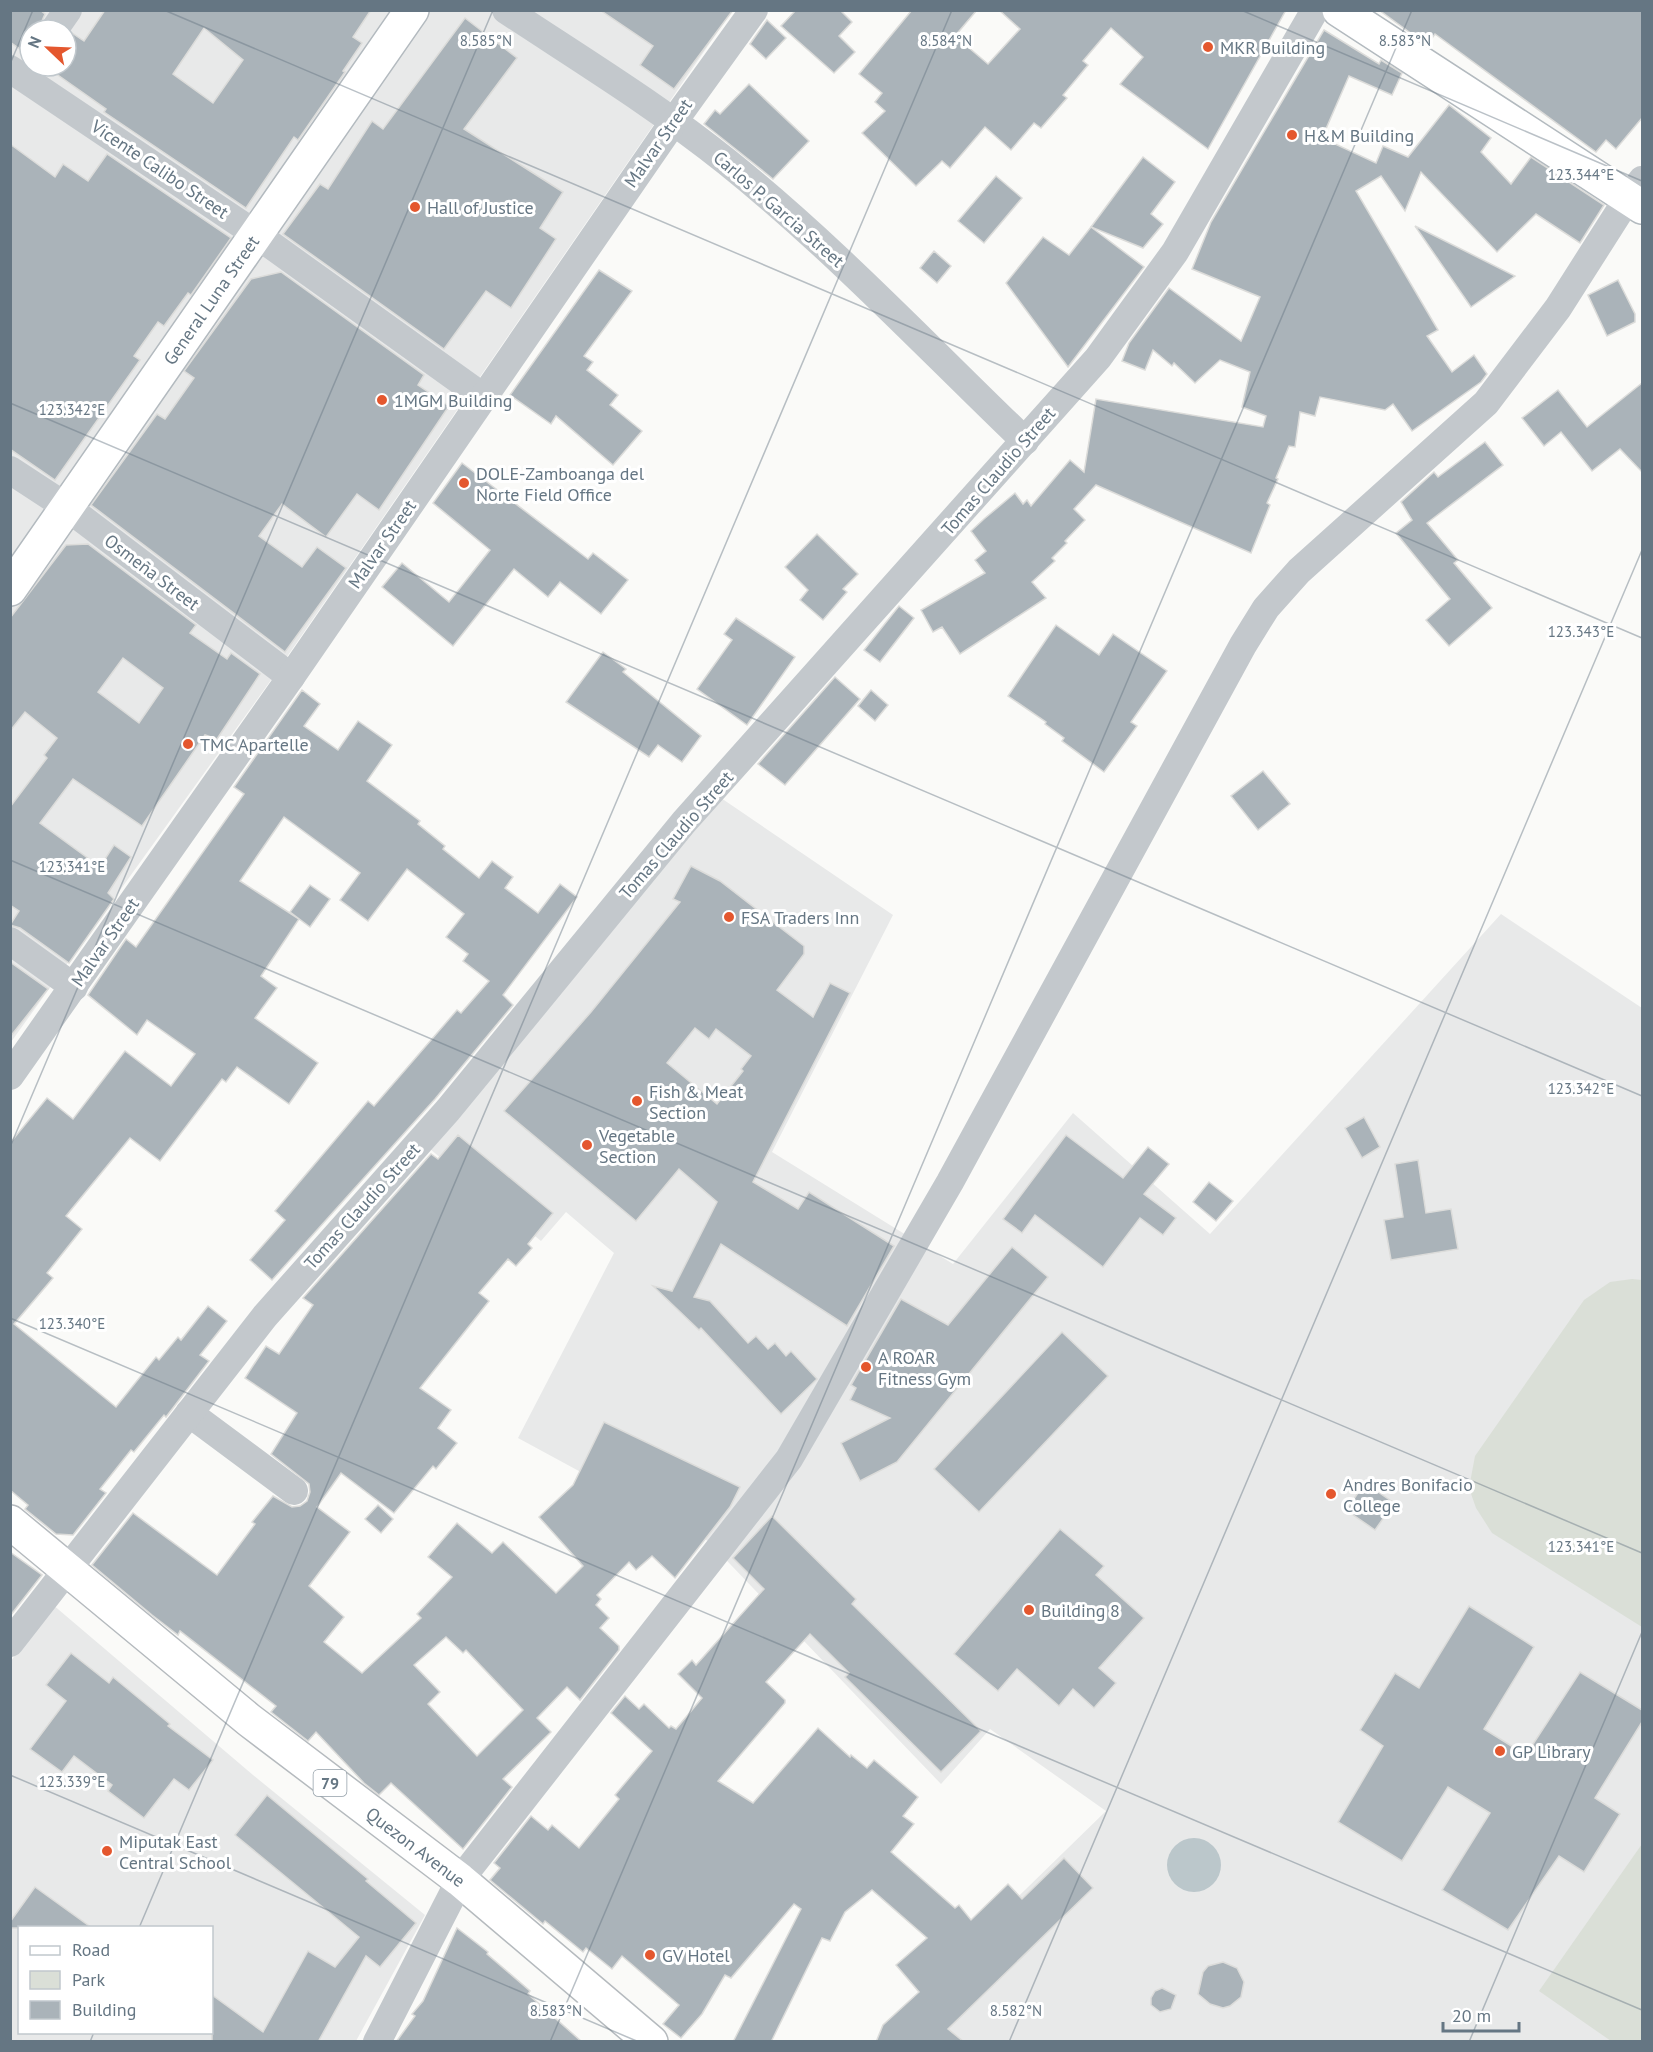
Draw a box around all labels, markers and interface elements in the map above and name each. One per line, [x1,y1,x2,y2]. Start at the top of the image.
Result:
north arrow [18,18,78,78]
text: 8.585°N [460,31,512,50]
text: 8.584°N [920,31,972,50]
text: 8.583°N [1379,31,1431,50]
text: N [23,33,45,51]
place label: MKR Building [1220,36,1325,59]
marker: MKR Building [1201,40,1215,54]
street label: Malvar Street [619,94,697,192]
street label: Vicente Calibo Street [86,114,233,223]
place label: H&M Building [1304,124,1414,147]
marker: H&M Building [1285,128,1299,142]
street label: Carlos P. Garcia Street [709,146,849,272]
text: 123.344°E [1548,165,1614,184]
place label: Hall of Justice [427,196,534,219]
marker: Hall of Justice [408,200,422,214]
street label: General Luna Street [158,231,264,369]
place label: 1MGM Building [394,389,512,412]
marker: 1MGM Building [375,393,389,407]
text: 123.342°E [39,400,105,419]
street label: Tomas Claudio Street [936,402,1060,540]
place label: DOLE-Zamboanga del Norte Field Office [476,462,645,506]
marker: DOLE-Zamboanga del Norte Field Office [457,476,471,490]
street label: Malvar Street [343,495,421,593]
street label: Osmeña Street [100,529,204,615]
text: 123.343°E [1548,622,1614,641]
place label: TMC Apartelle [200,733,309,756]
marker: TMC Apartelle [181,737,195,751]
street label: Tomas Claudio Street [614,766,738,904]
text: 123.341°E [39,857,105,876]
street label: Malvar Street [66,893,144,991]
place label: FSA Traders Inn [741,906,859,929]
marker: FSA Traders Inn [722,910,736,924]
text: 123.342°E [1548,1079,1614,1098]
place label: Fish & Meat Section [649,1080,743,1124]
marker: Fish & Meat Section [630,1094,644,1108]
place label: Vegetable Section [598,1124,675,1168]
street label: Tomas Claudio Street [299,1138,425,1274]
marker: Vegetable Section [580,1138,594,1152]
text: 123.340°E [39,1314,105,1333]
place label: A ROAR Fitness Gym [878,1346,971,1390]
marker: A ROAR Fitness Gym [859,1360,873,1374]
place label: Andres Bonifacio College [1343,1473,1473,1517]
marker: Andres Bonifacio College [1324,1487,1338,1501]
text: 123.341°E [1548,1537,1614,1556]
place label: Building 8 [1041,1599,1120,1622]
marker: Building 8 [1022,1603,1036,1617]
place label: GP Library [1512,1740,1591,1763]
marker: GP Library [1493,1744,1507,1758]
road number: 79 [314,1770,346,1796]
text: 123.339°E [39,1772,105,1791]
street label: Quezon Avenue [362,1802,470,1892]
place label: Miputak East Central School [119,1830,232,1874]
marker: Miputak East Central School [100,1844,114,1858]
legend [18,1926,213,2034]
text: Road [72,1938,110,1961]
place label: GV Hotel [662,1944,730,1967]
marker: GV Hotel [643,1948,657,1962]
text: Park [72,1968,105,1991]
scale bar [1443,1995,1520,2033]
text: Building [72,1998,136,2021]
text: 8.583°N [530,2001,582,2020]
text: 8.582°N [990,2001,1042,2020]
text: 20 m [1452,2004,1491,2027]

